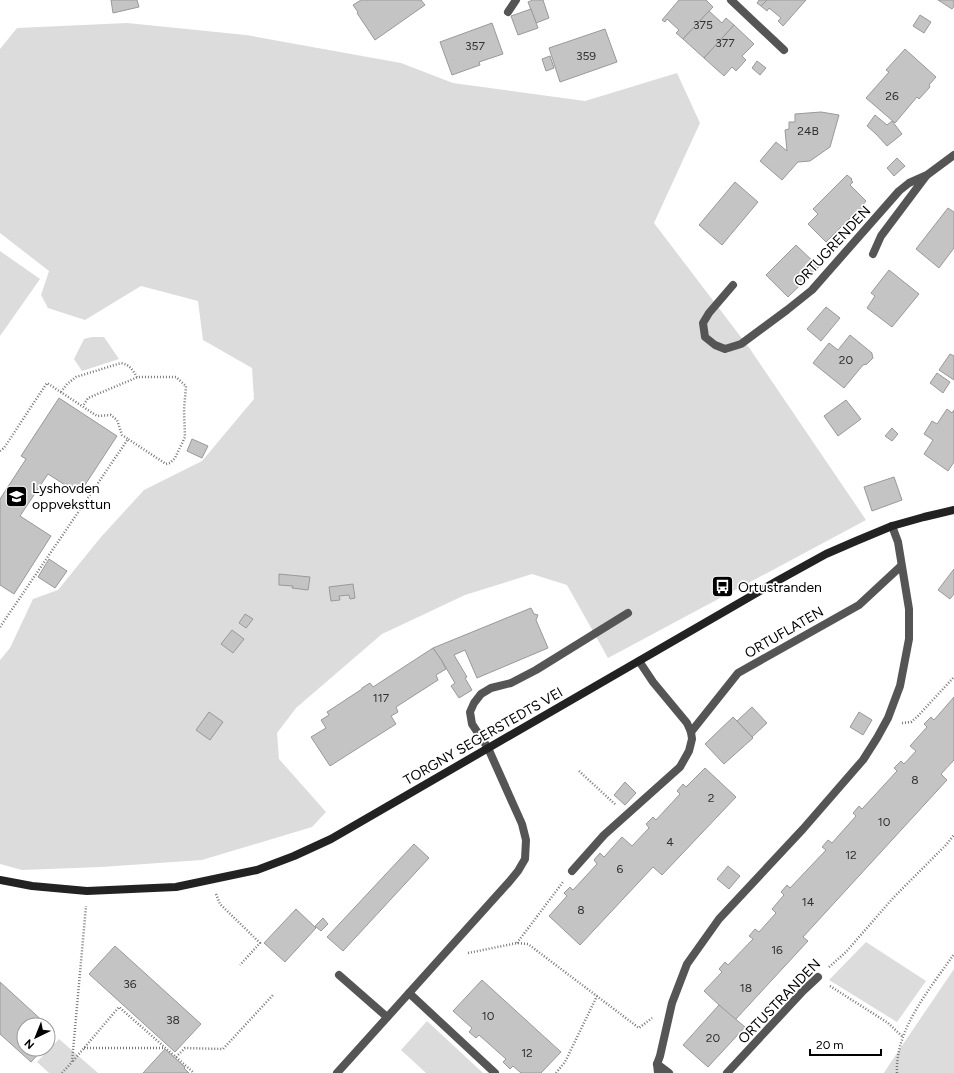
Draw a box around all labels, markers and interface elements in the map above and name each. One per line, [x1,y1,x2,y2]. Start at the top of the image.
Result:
house number: 375 [693,18,713,32]
house number: 377 [715,36,735,50]
house number: 357 [465,39,485,53]
house number: 359 [576,49,596,63]
house number: 26 [885,89,899,103]
house number: 24B [797,124,819,138]
street label: ORTUGRENDEN [791,202,874,290]
house number: 20 [839,353,854,367]
place label: Lyshovden oppveksttun [32,480,111,513]
school or university icon: Lyshovden oppveksttun [4,483,30,509]
bus stop icon: Ortustranden [710,574,736,600]
place label: Ortustranden [738,579,822,596]
street label: ORTUFLATEN [742,603,827,662]
street label: TORGNY SEGERSTEDTS VEI [401,684,566,789]
house number: 117 [373,691,390,705]
house number: 8 [911,773,919,787]
house number: 2 [708,791,714,805]
house number: 10 [878,815,891,829]
house number: 4 [666,835,674,849]
house number: 12 [845,848,857,862]
house number: 6 [617,862,624,876]
house number: 14 [802,895,815,909]
house number: 8 [577,903,585,917]
house number: 16 [771,943,783,957]
street label: ORTUSTRANDEN [735,955,824,1047]
house number: 36 [123,977,137,991]
house number: 18 [740,981,752,995]
house number: 10 [482,1009,495,1023]
house number: 38 [166,1013,180,1027]
north arrow [16,1017,56,1057]
house number: 20 [706,1031,721,1045]
scale bar [810,1031,881,1057]
text: N [22,1036,37,1052]
text: 20 m [816,1038,844,1052]
house number: 12 [521,1046,533,1060]

